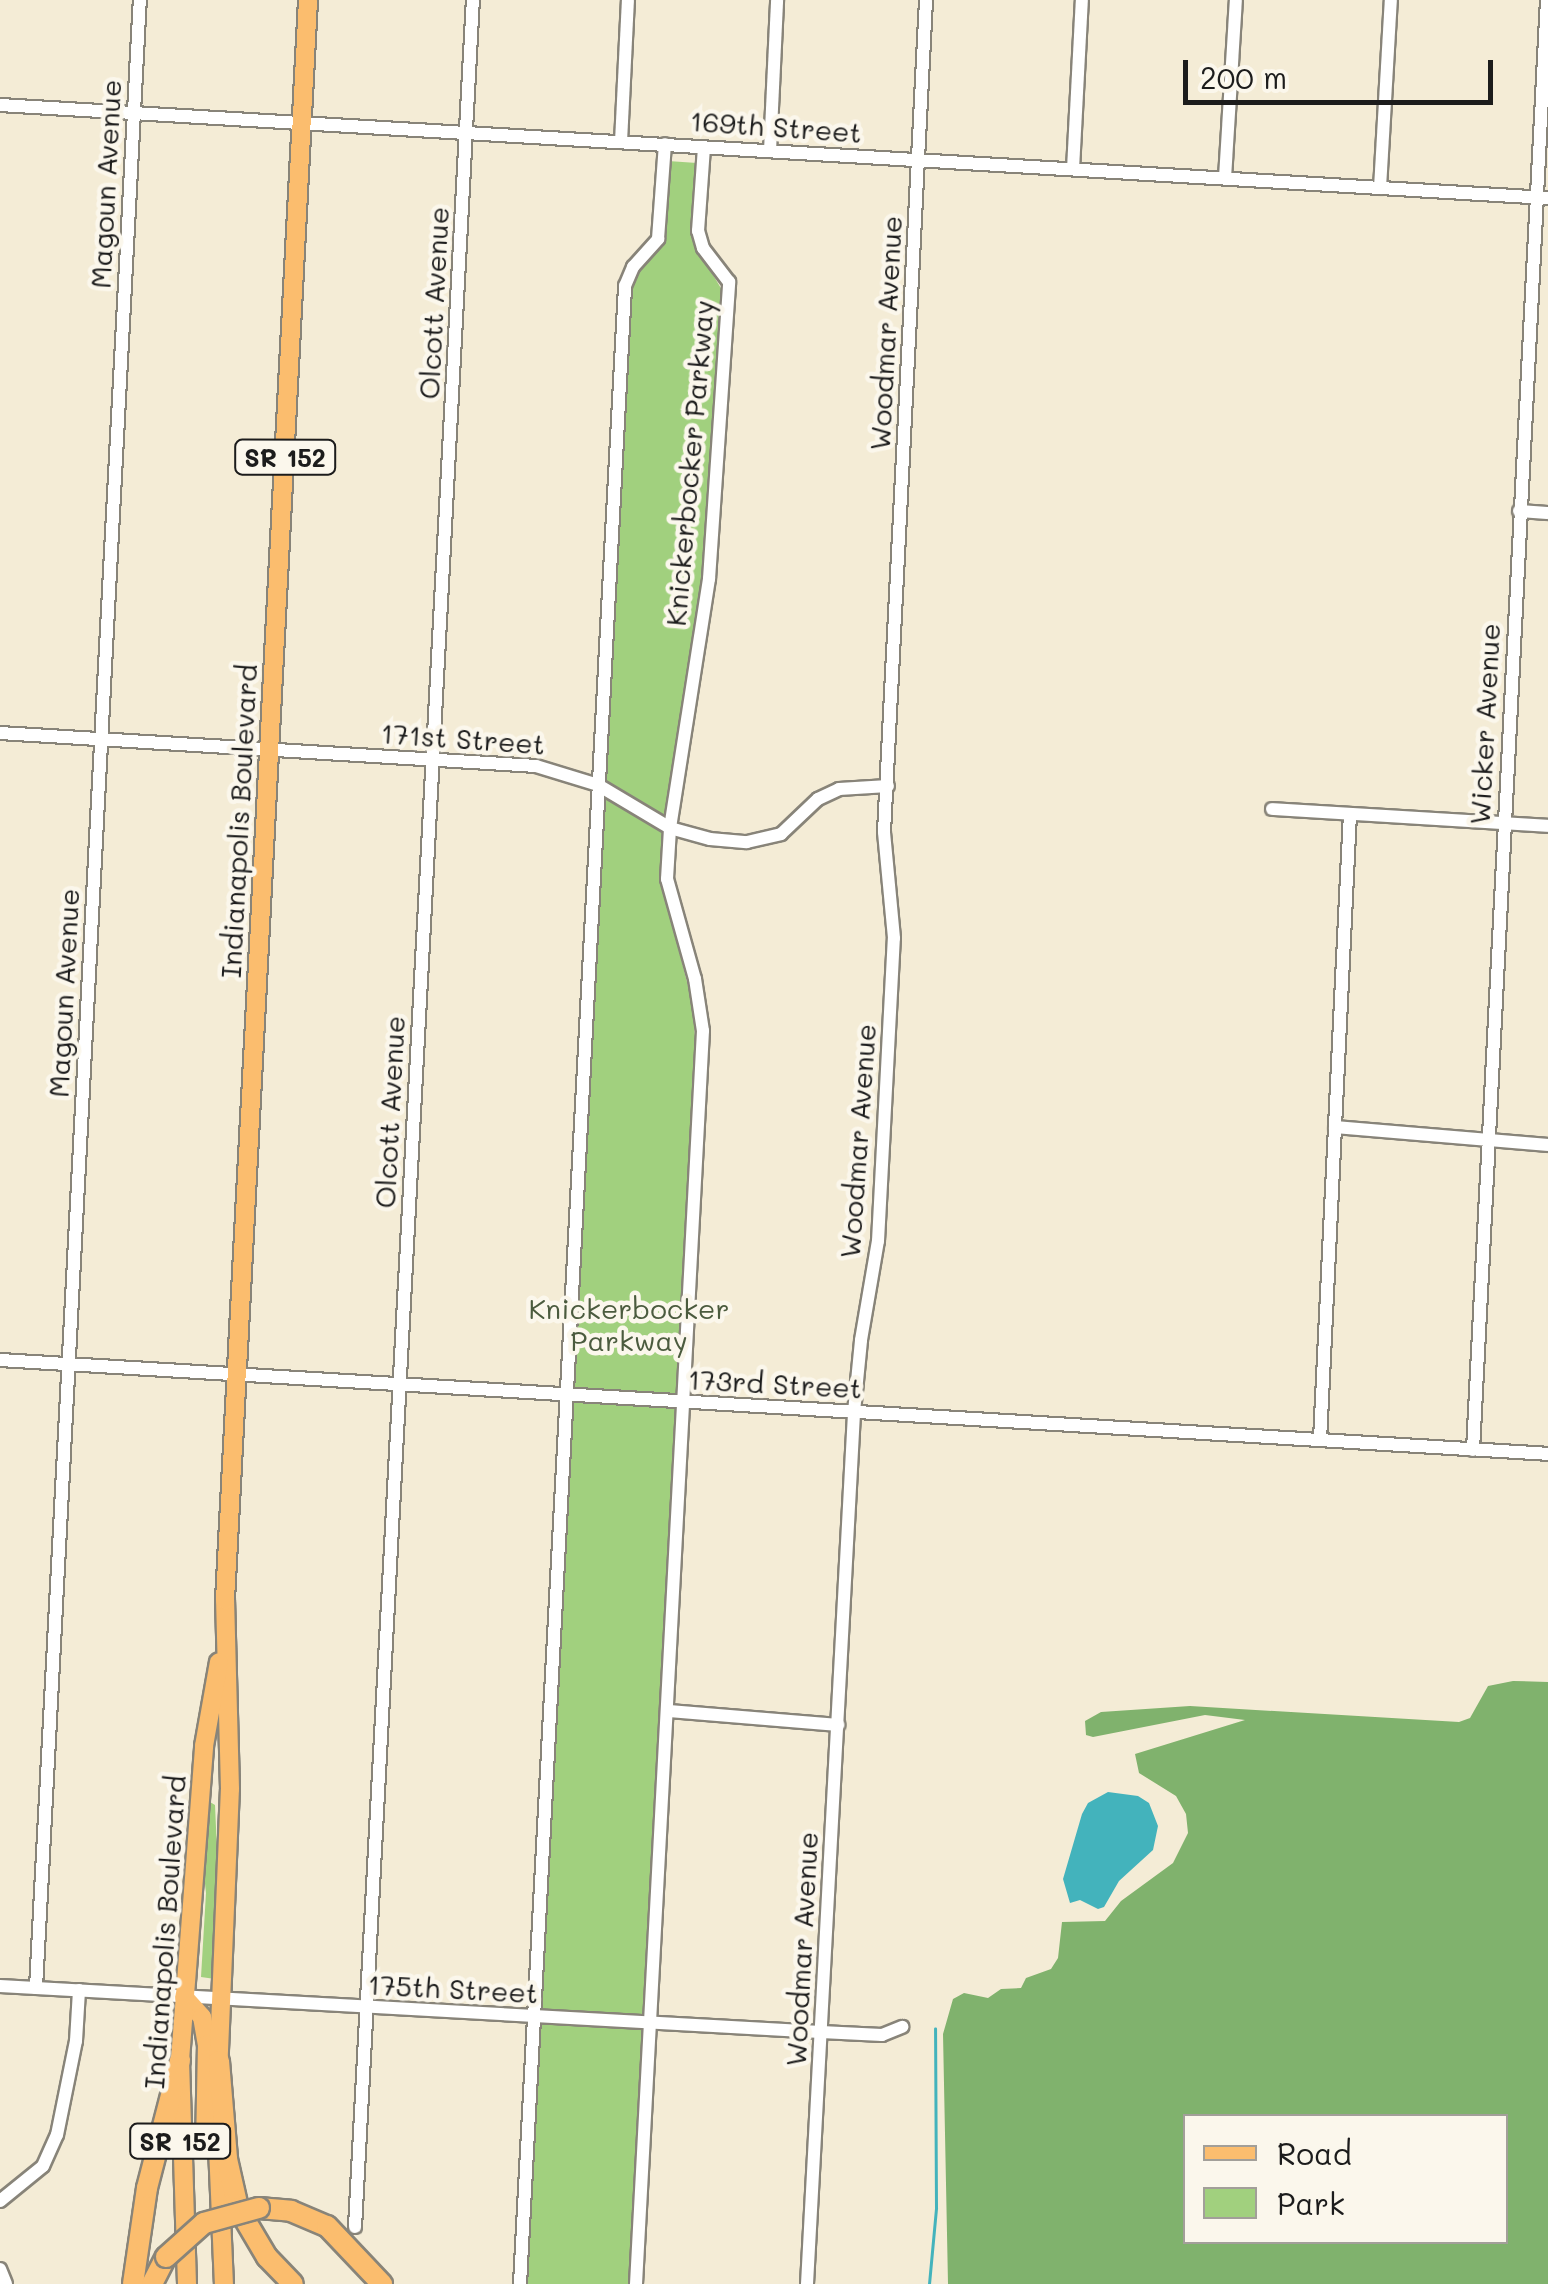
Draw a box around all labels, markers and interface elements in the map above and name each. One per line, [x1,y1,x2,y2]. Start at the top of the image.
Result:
scale bar [1188,40,1498,102]
text: 200 m [1200,57,1287,97]
street label: Magoun Avenue [83,79,127,289]
street label: 169th Street [689,103,863,149]
street label: Olcott Avenue [411,206,455,400]
street label: Woodmar Avenue [862,215,908,451]
street label: Knickerbocker Parkway [658,299,720,627]
road number: SR 152 [232,437,338,477]
street label: Wicker Avenue [1462,622,1506,826]
street label: Indianapolis Boulevard [213,663,263,979]
street label: 171st Street [380,715,546,761]
street label: Magoun Avenue [41,888,85,1098]
street label: Olcott Avenue [367,1015,411,1209]
street label: Woodmar Avenue [832,1023,882,1259]
park label: Knickerbocker Parkway [529,1291,729,1357]
street label: 173rd Street [687,1362,863,1404]
street label: Indianapolis Boulevard [136,1774,192,2090]
street label: Woodmar Avenue [778,1831,824,2067]
street label: 175th Street [367,1967,539,2009]
legend [1183,2114,1508,2244]
road number: SR 152 [128,2121,232,2161]
text: Road [1277,2133,1352,2173]
text: Park [1277,2183,1345,2223]

